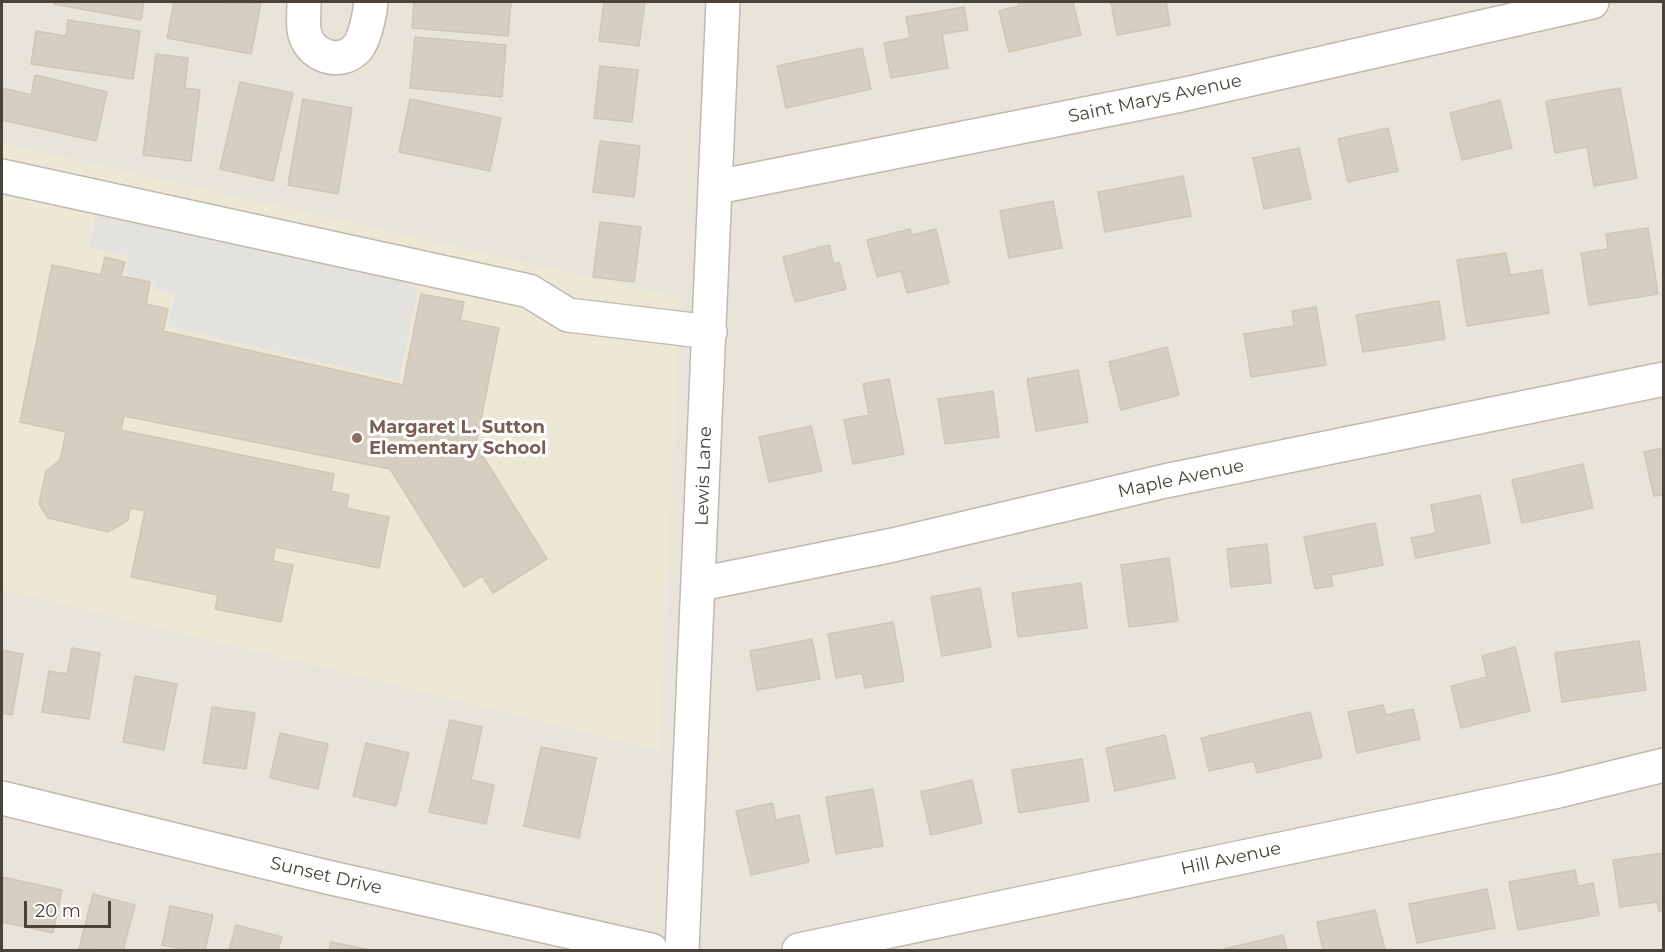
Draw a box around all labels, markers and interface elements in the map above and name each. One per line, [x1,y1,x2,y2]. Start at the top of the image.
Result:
street label: Saint Marys Avenue [1066,70,1244,128]
place label: Margaret L. Sutton Elementary School [369,417,546,460]
street label: Lewis Lane [691,426,717,526]
marker: Margaret L. Sutton Elementary School [350,431,364,445]
street label: Maple Avenue [1116,455,1246,503]
street label: Hill Avenue [1179,838,1283,880]
street label: Sunset Drive [268,853,384,899]
scale bar [27,889,114,927]
text: 20 m [35,900,81,922]

